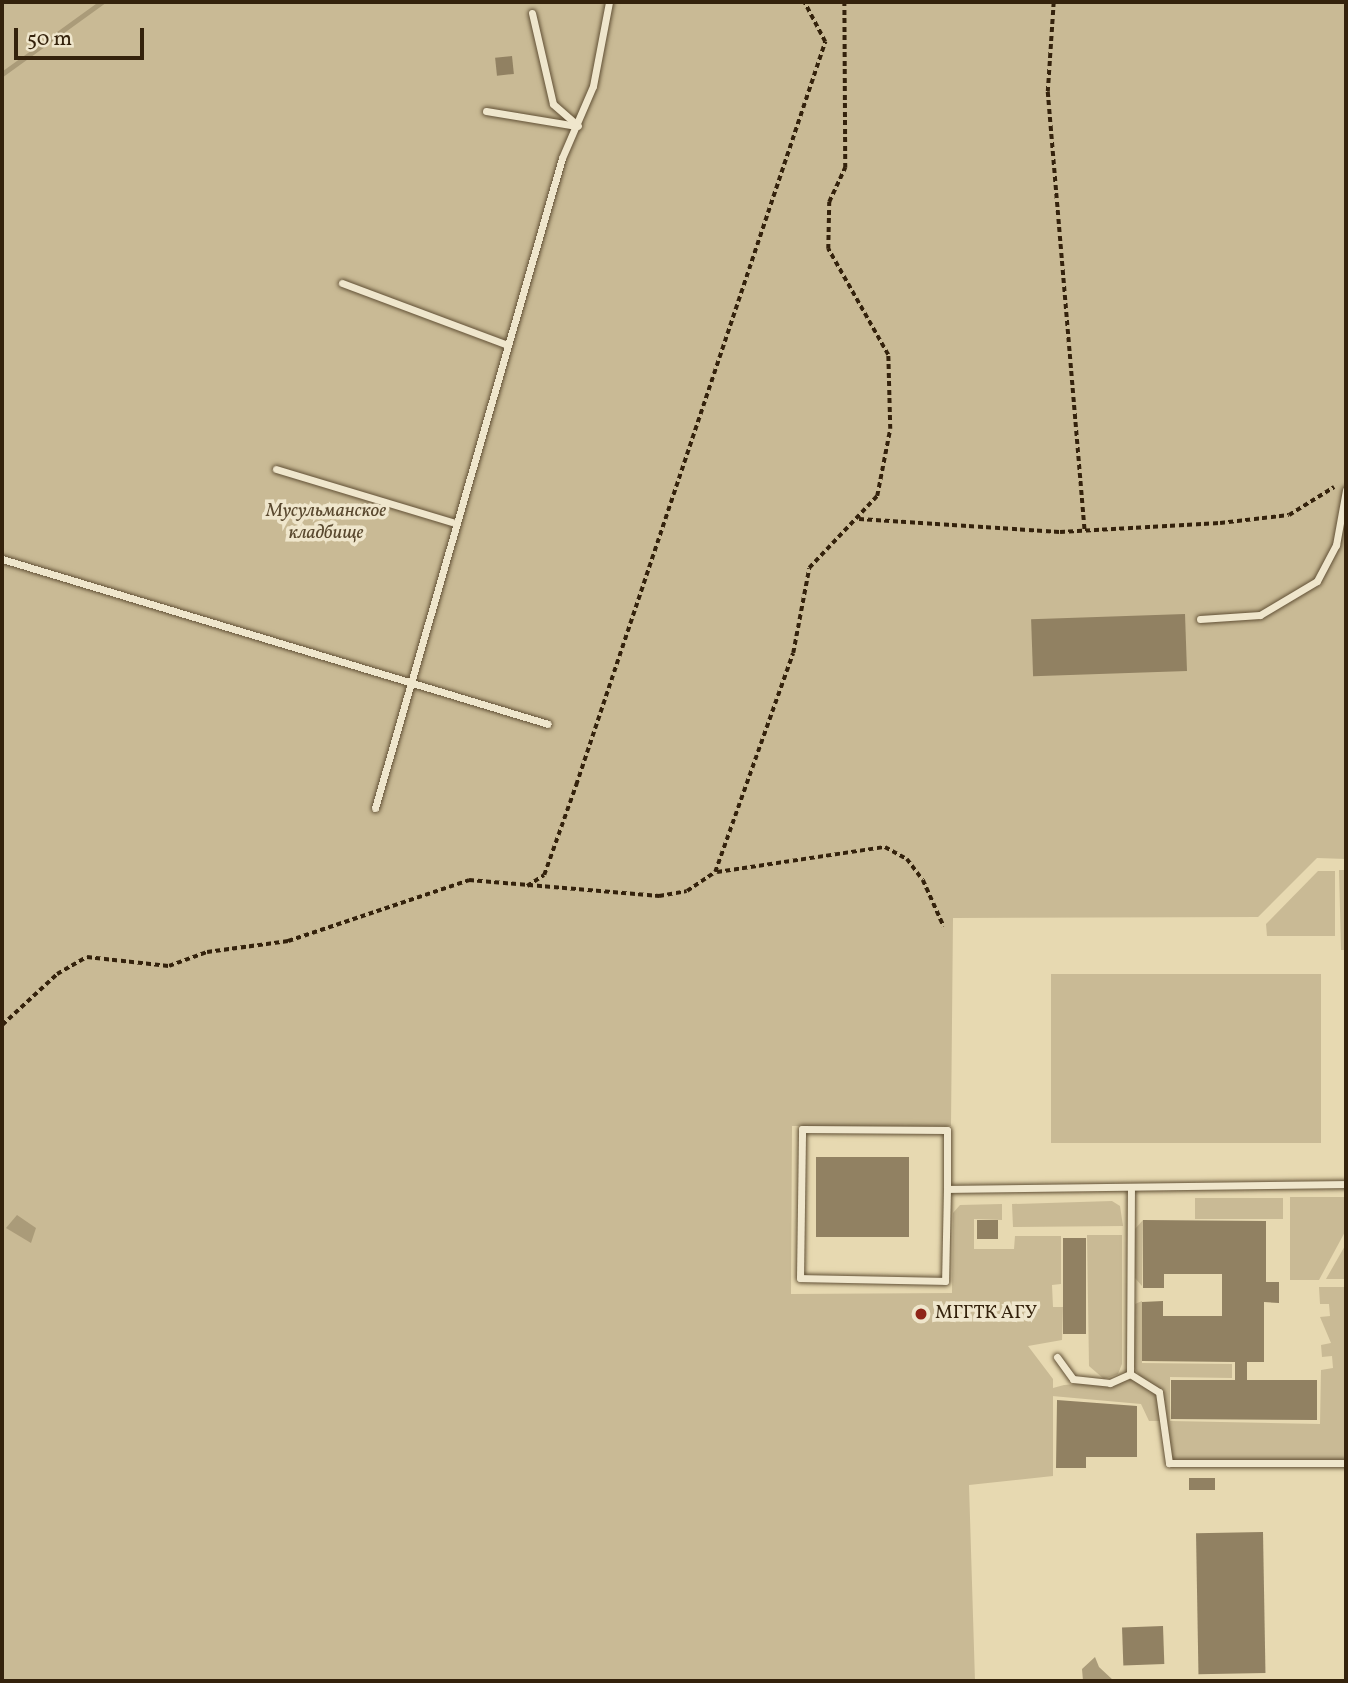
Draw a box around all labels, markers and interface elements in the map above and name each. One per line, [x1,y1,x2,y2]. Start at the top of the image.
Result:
scale bar [18,14,147,58]
text: 50 m [27,25,72,54]
park label: Мусульманское кладбище [266,501,386,545]
place label: МГГТК АГУ [935,1303,1037,1325]
marker: МГГТК АГУ [913,1306,929,1322]

